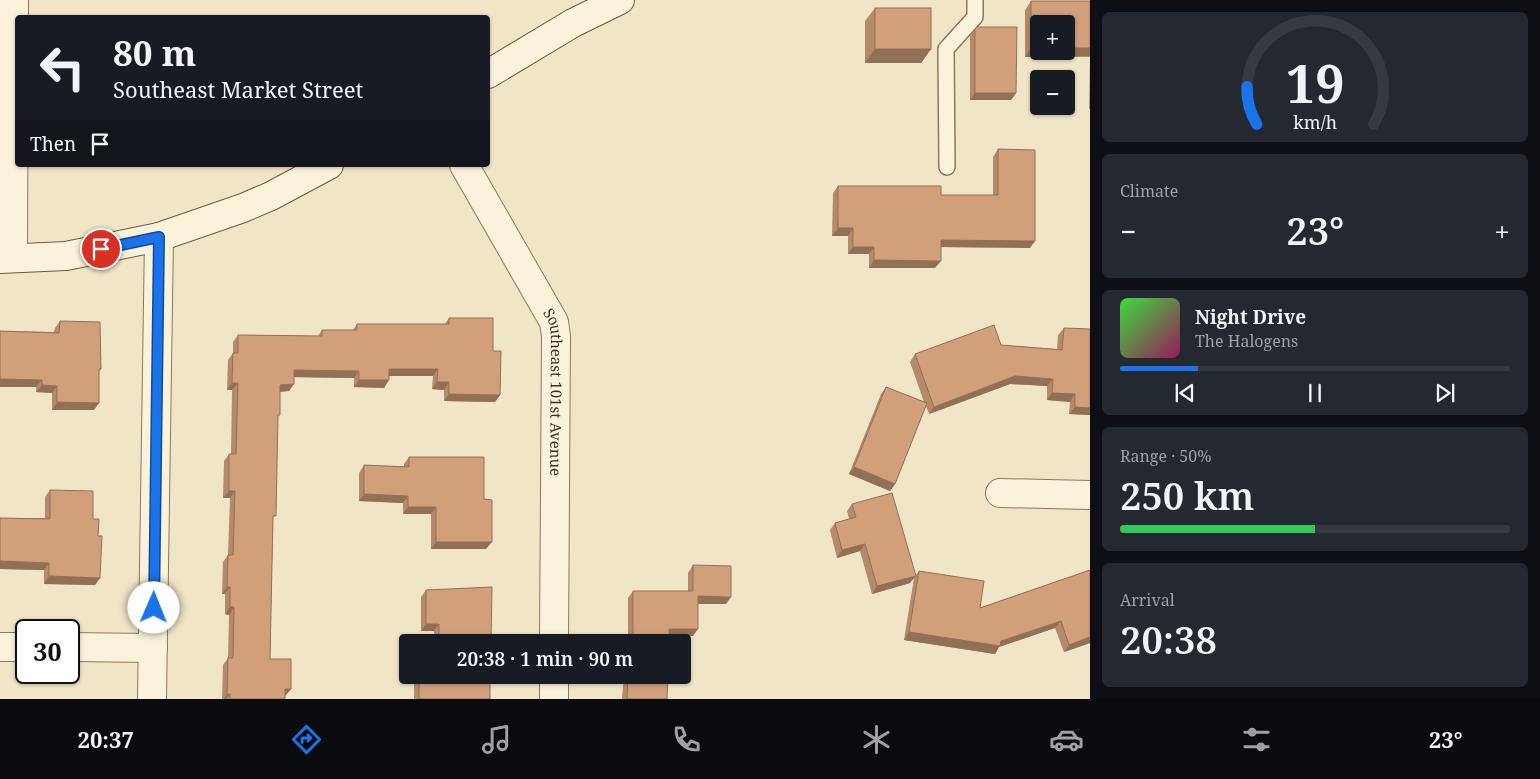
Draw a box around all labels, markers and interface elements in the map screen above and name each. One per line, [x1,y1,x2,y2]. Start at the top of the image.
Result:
map controls [1030,15,1075,115]
button: + [1030,15,1075,60]
text: 80 m [113,29,196,76]
icon: left [30,35,95,100]
text: 19 [1286,47,1344,118]
button: − [1030,70,1075,115]
text: Southeast Market Street [113,74,363,104]
text: km/h [1293,110,1337,134]
icon: arrive [86,130,114,158]
text: Then [30,131,76,157]
text: Climate [1120,180,1178,202]
text: 23° [1286,204,1344,256]
text: − [1120,212,1136,250]
text: + [1494,212,1510,250]
pin [80,228,122,270]
icon: arrive [87,235,115,263]
street label: Southeast 101st Avenue [539,304,567,476]
text: Night Drive [1195,304,1306,330]
text: The Halogens [1195,330,1298,352]
icon: previous [1171,379,1199,407]
icon: pause [1301,379,1329,407]
icon: next [1431,379,1459,407]
text: Range · 50% [1120,445,1212,467]
text: 250 km [1120,469,1254,521]
position arrow [127,581,179,633]
text: Arrival [1120,589,1175,611]
text: 20:38 [1120,613,1217,665]
speed limit sign: 30 [15,619,80,684]
text: 20:38 · 1 min · 90 m [457,646,633,672]
icon: directions [289,722,324,757]
icon: music [479,722,514,757]
icon: phone [669,722,704,757]
icon: climate [859,722,894,757]
icon: car [1049,722,1084,757]
icon: filters [1239,722,1274,757]
text: 20:37 [77,724,134,754]
text: 23° [1429,724,1462,754]

